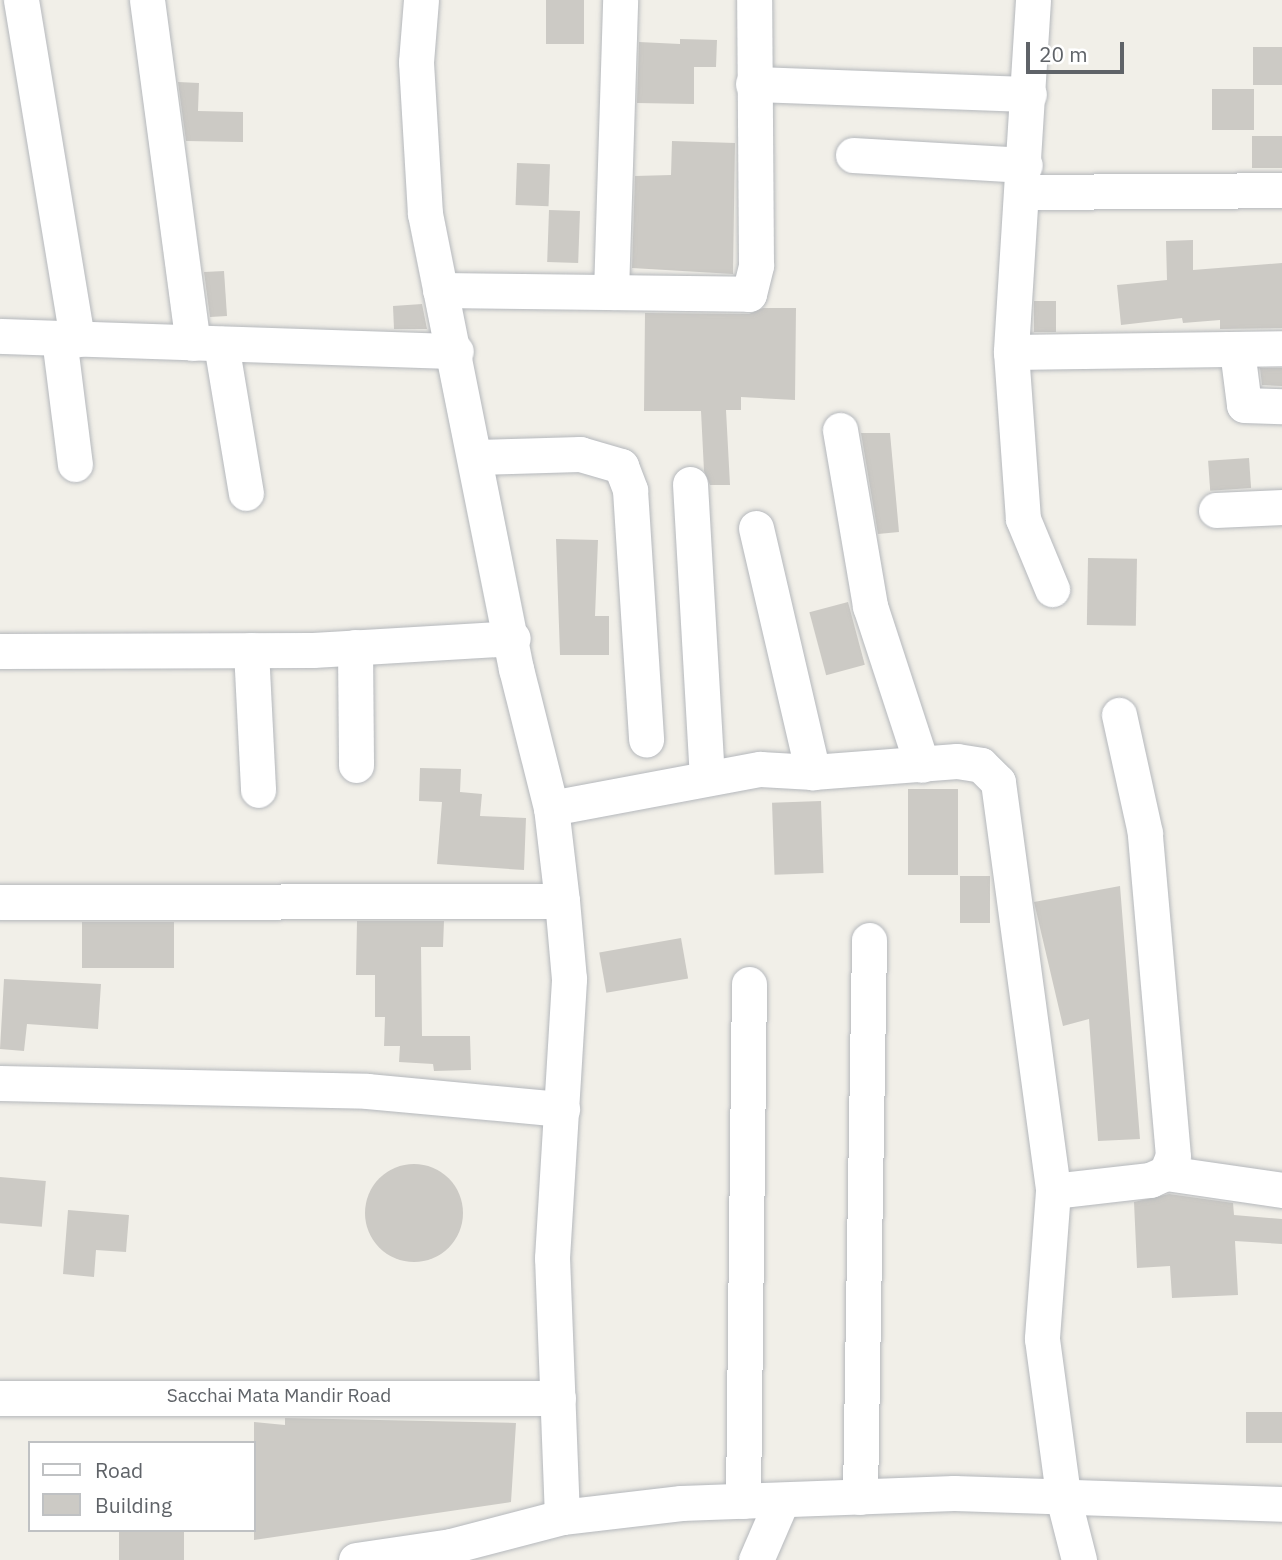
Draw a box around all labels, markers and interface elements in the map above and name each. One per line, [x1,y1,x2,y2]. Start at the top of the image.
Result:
scale bar [1030,28,1128,72]
text: 20 m [1039,40,1088,68]
street label: Sacchai Mata Mandir Road [167,1385,391,1407]
legend [28,1441,256,1532]
text: Road [95,1456,143,1484]
text: Building [95,1491,172,1519]

